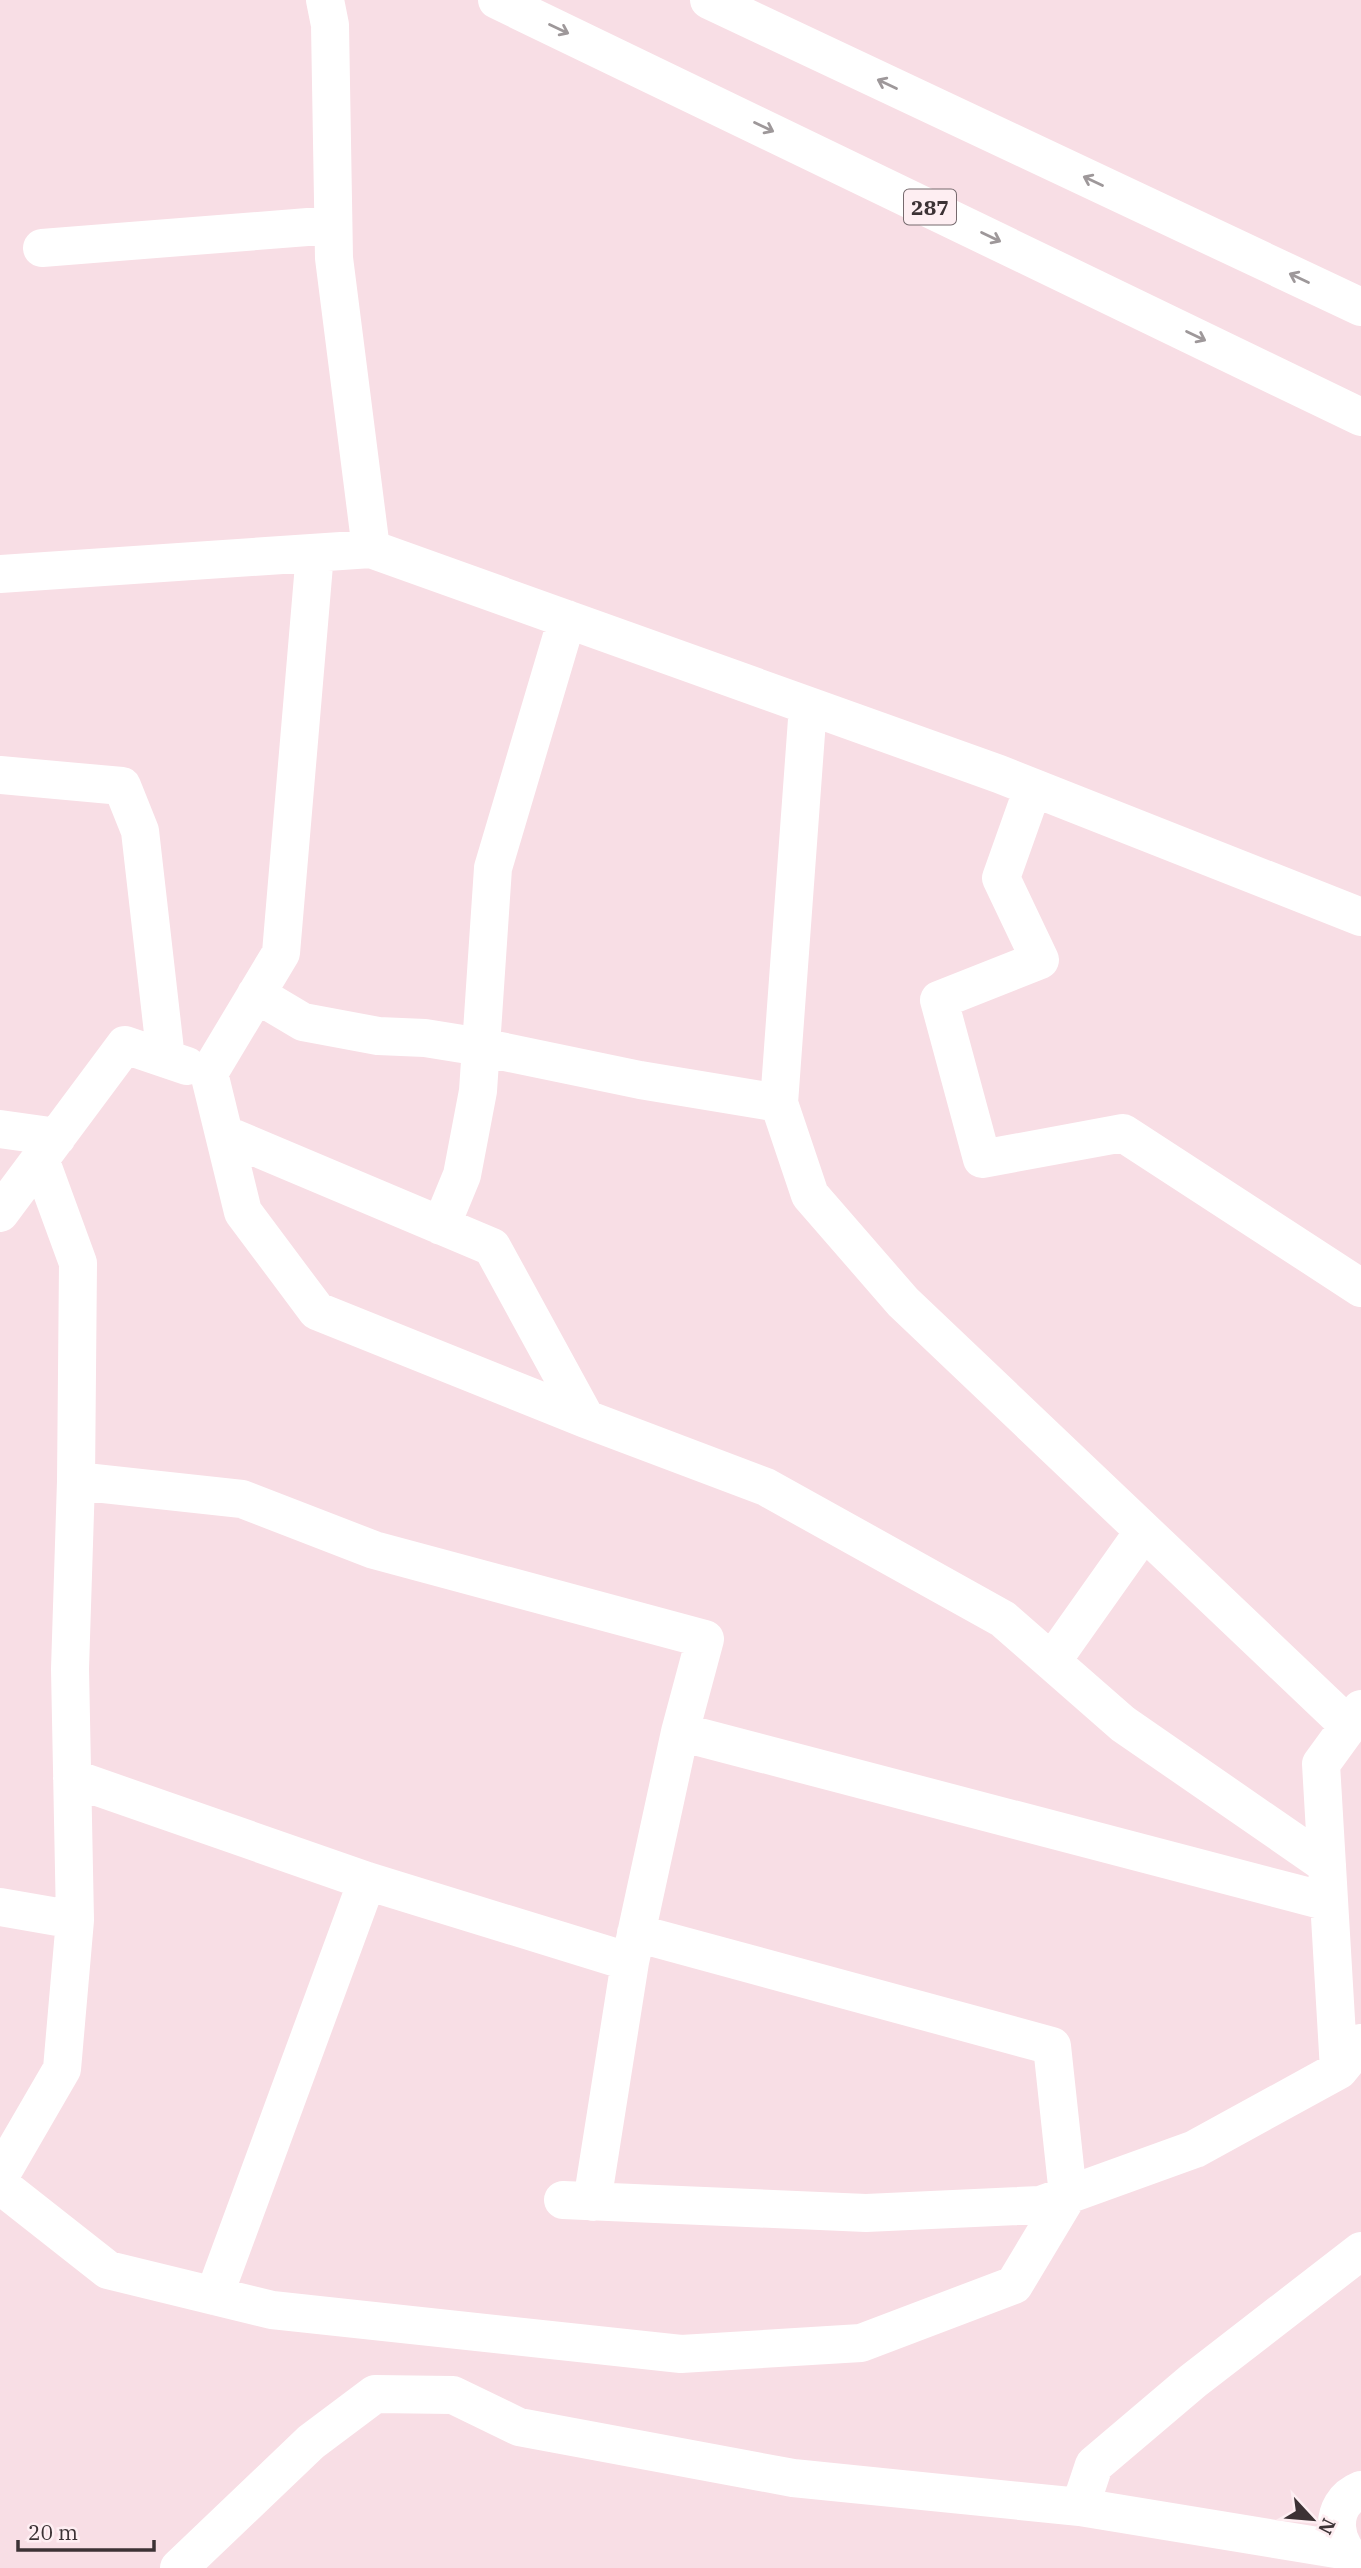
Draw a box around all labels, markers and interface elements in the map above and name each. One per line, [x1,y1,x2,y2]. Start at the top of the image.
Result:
one-way arrow [548,23,569,36]
one-way arrow [877,77,899,90]
one-way arrow [753,121,774,134]
one-way arrow [1083,174,1104,187]
road number: 287 [904,190,956,224]
one-way arrow [980,231,1001,244]
one-way arrow [1289,270,1310,284]
one-way arrow [1185,330,1206,344]
north arrow [1277,2484,1347,2554]
scale bar [18,2508,154,2552]
text: N [1313,2514,1341,2538]
text: 20 m [28,2518,78,2546]

